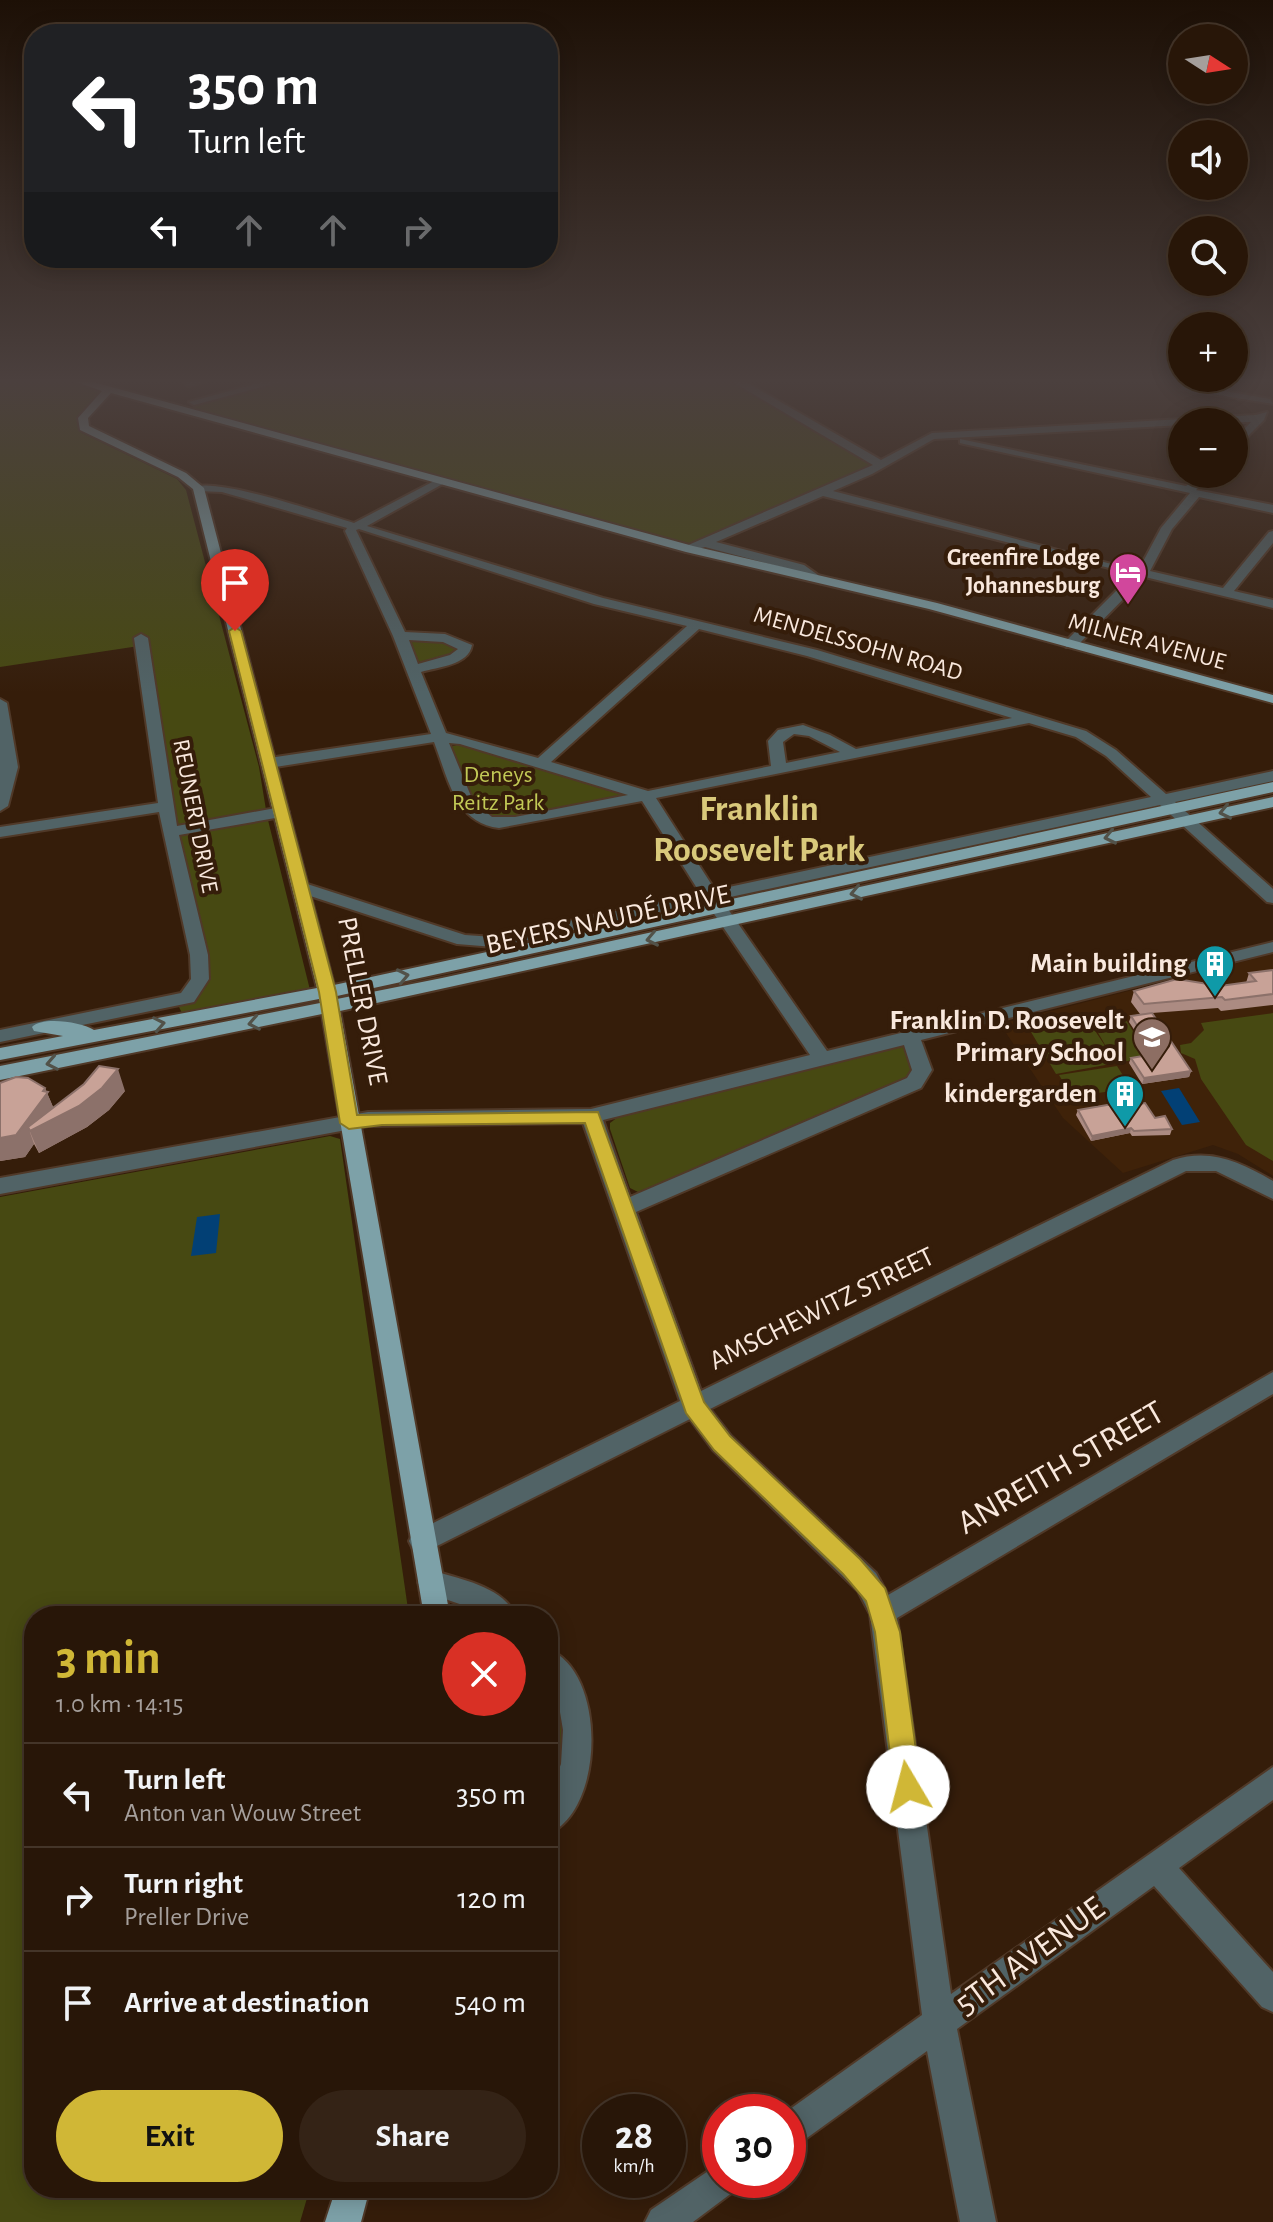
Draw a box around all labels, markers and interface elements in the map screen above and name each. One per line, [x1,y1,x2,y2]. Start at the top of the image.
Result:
north arrow [1168,24,1248,104]
map controls [1168,24,1248,488]
icon: left [56,56,160,160]
text: 350 m [188,59,319,115]
button: sound [1168,120,1248,200]
text: Turn left [188,124,305,160]
icon: left [143,208,187,252]
icon: ahead [227,208,271,252]
icon: ahead [311,208,355,252]
icon: right [395,208,439,252]
button: search [1168,216,1248,296]
button: + [1168,312,1248,392]
button: − [1168,408,1248,488]
place label: Greenfire Lodge Johannesburg [947,546,1101,598]
pin [201,549,269,631]
hotel icon: Greenfire Lodge Johannesburg [1107,551,1149,606]
icon: arrive [213,561,257,605]
street label: MENDELSSOHN ROAD [751,603,965,685]
street label: MILNER AVENUE [1066,609,1229,675]
street label: REUNERT DRIVE [168,737,222,895]
park label: Deneys Reitz Park [452,763,544,815]
district label: Franklin Roosevelt Park [653,791,865,868]
one-way arrow [1219,803,1232,820]
one-way arrow [1104,828,1118,845]
street label: BEYERS NAUDÉ DRIVE [483,878,733,960]
one-way arrow [850,884,864,901]
street label: PRELLER DRIVE [332,915,392,1087]
one-way arrow [646,930,660,947]
building icon: Main building [1194,943,1236,998]
place label: Main building [1030,950,1188,978]
one-way arrow [396,968,410,985]
place label: Franklin D. Roosevelt Primary School [890,1007,1125,1067]
one-way arrow [247,1014,261,1031]
school or university icon: Franklin D. Roosevelt Primary School [1131,1016,1173,1071]
one-way arrow [152,1017,166,1034]
one-way arrow [46,1054,59,1071]
building icon: kindergarden [1104,1073,1146,1128]
place label: kindergarden [944,1080,1097,1108]
street label: AMSCHEWITZ STREET [705,1242,939,1376]
street label: ANREITH STREET [952,1395,1170,1541]
button: close [442,1632,526,1716]
text: 3 min [56,1635,161,1683]
text: 1.0 km · 14:15 [56,1691,183,1717]
position arrow [866,1745,950,1829]
text: Turn left [124,1765,225,1795]
icon: left [56,1773,100,1817]
text: 350 m [456,1780,526,1810]
text: Anton van Wouw Street [124,1800,361,1826]
text: Turn right [124,1869,243,1899]
icon: right [56,1877,100,1921]
text: 120 m [457,1884,526,1914]
street label: 5TH AVENUE [949,1891,1111,2021]
text: Preller Drive [124,1904,249,1930]
icon: arrive [56,1981,100,2025]
text: Arrive at destination [124,1988,370,2018]
text: 540 m [454,1988,526,2018]
button: Exit [56,2090,283,2182]
button: Share [299,2090,526,2182]
speed limit sign: 30 [702,2094,806,2198]
text: 28 [615,2116,653,2156]
text: km/h [613,2156,655,2176]

